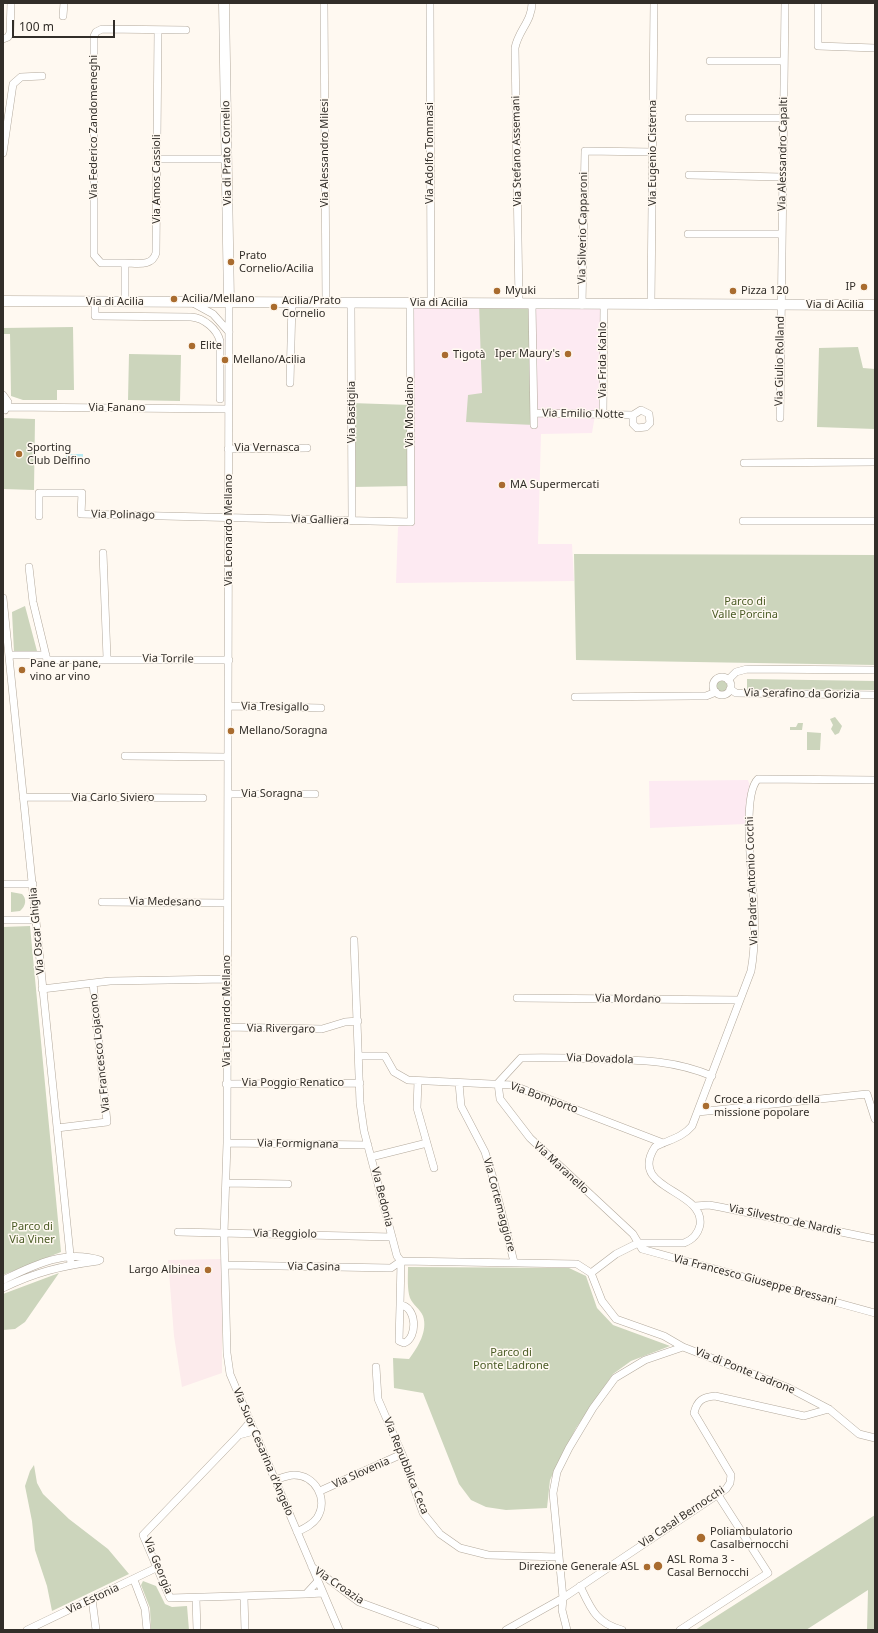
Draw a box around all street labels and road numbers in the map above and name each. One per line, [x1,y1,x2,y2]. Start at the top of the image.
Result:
street label: Via Federico Zandomeneghi [87,55,101,199]
street label: Via Stefano Assemani [509,95,525,207]
street label: Via Alessandro Capalti [775,97,791,211]
street label: Via Alessandro Milesi [318,99,332,207]
street label: Via di Prato Cornelio [219,100,235,206]
street label: Via Eugenio Cisterna [646,100,660,206]
street label: Via Adolfo Tommasi [423,102,437,204]
street label: Via Amos Cassioli [150,134,164,224]
street label: Via Silverio Capparoni [575,172,591,284]
street label: Via di Acilia [86,295,144,309]
street label: Via di Acilia [410,296,468,310]
street label: Via di Acilia [806,298,864,312]
street label: Via Giulio Rolland [773,316,787,406]
street label: Via Frida Kahlo [596,322,610,398]
street label: Via Mondaino [403,376,417,448]
street label: Via Bastiglia [345,381,359,443]
street label: Via Fanano [89,401,145,415]
street label: Via Emilio Notte [542,407,624,421]
street label: Via Vernasca [234,441,300,455]
street label: Via Leonardo Mellano [222,474,236,586]
street label: Via Polinago [91,508,155,522]
street label: Via Galliera [291,512,349,528]
street label: Via Torrile [142,652,194,666]
street label: Via Serafino da Gorizia [744,686,860,702]
street label: Via Tresigallo [241,700,309,714]
street label: Via Soragna [241,787,303,801]
street label: Via Carlo Siviero [72,791,154,805]
street label: Via Padre Antonio Cocchi [743,816,761,946]
street label: Via Oscar Ghiglia [27,887,47,975]
street label: Via Medesano [129,895,201,909]
street label: Via Leonardo Mellano [220,955,234,1067]
street label: Via Mordano [595,992,661,1006]
street label: Via Francesco Lojacono [87,993,113,1113]
street label: Via Rivergaro [247,1022,315,1036]
street label: Via Dovadola [566,1051,634,1067]
street label: Via Poggio Renatico [242,1076,344,1090]
street label: Via Bomporto [508,1080,580,1116]
street label: Via Formignana [257,1137,339,1151]
street label: Via Maranello [531,1139,591,1197]
street label: Via Cortemaggiore [480,1157,518,1253]
street label: Via Bedonia [368,1166,396,1228]
street label: Via Silvestro de Nardis [728,1202,842,1238]
street label: Via Reggiolo [253,1227,317,1241]
street label: Via Francesco Giuseppe Bressani [672,1252,838,1308]
street label: Via Casina [288,1260,340,1274]
street label: Via di Ponte Ladrone [693,1345,797,1397]
street label: Via Suor Cesarina d'Angelo [230,1386,296,1518]
street label: Via Repubblica Ceca [381,1416,431,1516]
street label: Via Slovenia [330,1454,392,1492]
street label: Via Casal Bernocchi [637,1483,727,1551]
street label: Via Georgia [141,1536,175,1596]
street label: Via Croazia [312,1565,366,1607]
street label: Via Estonia [65,1581,121,1617]

